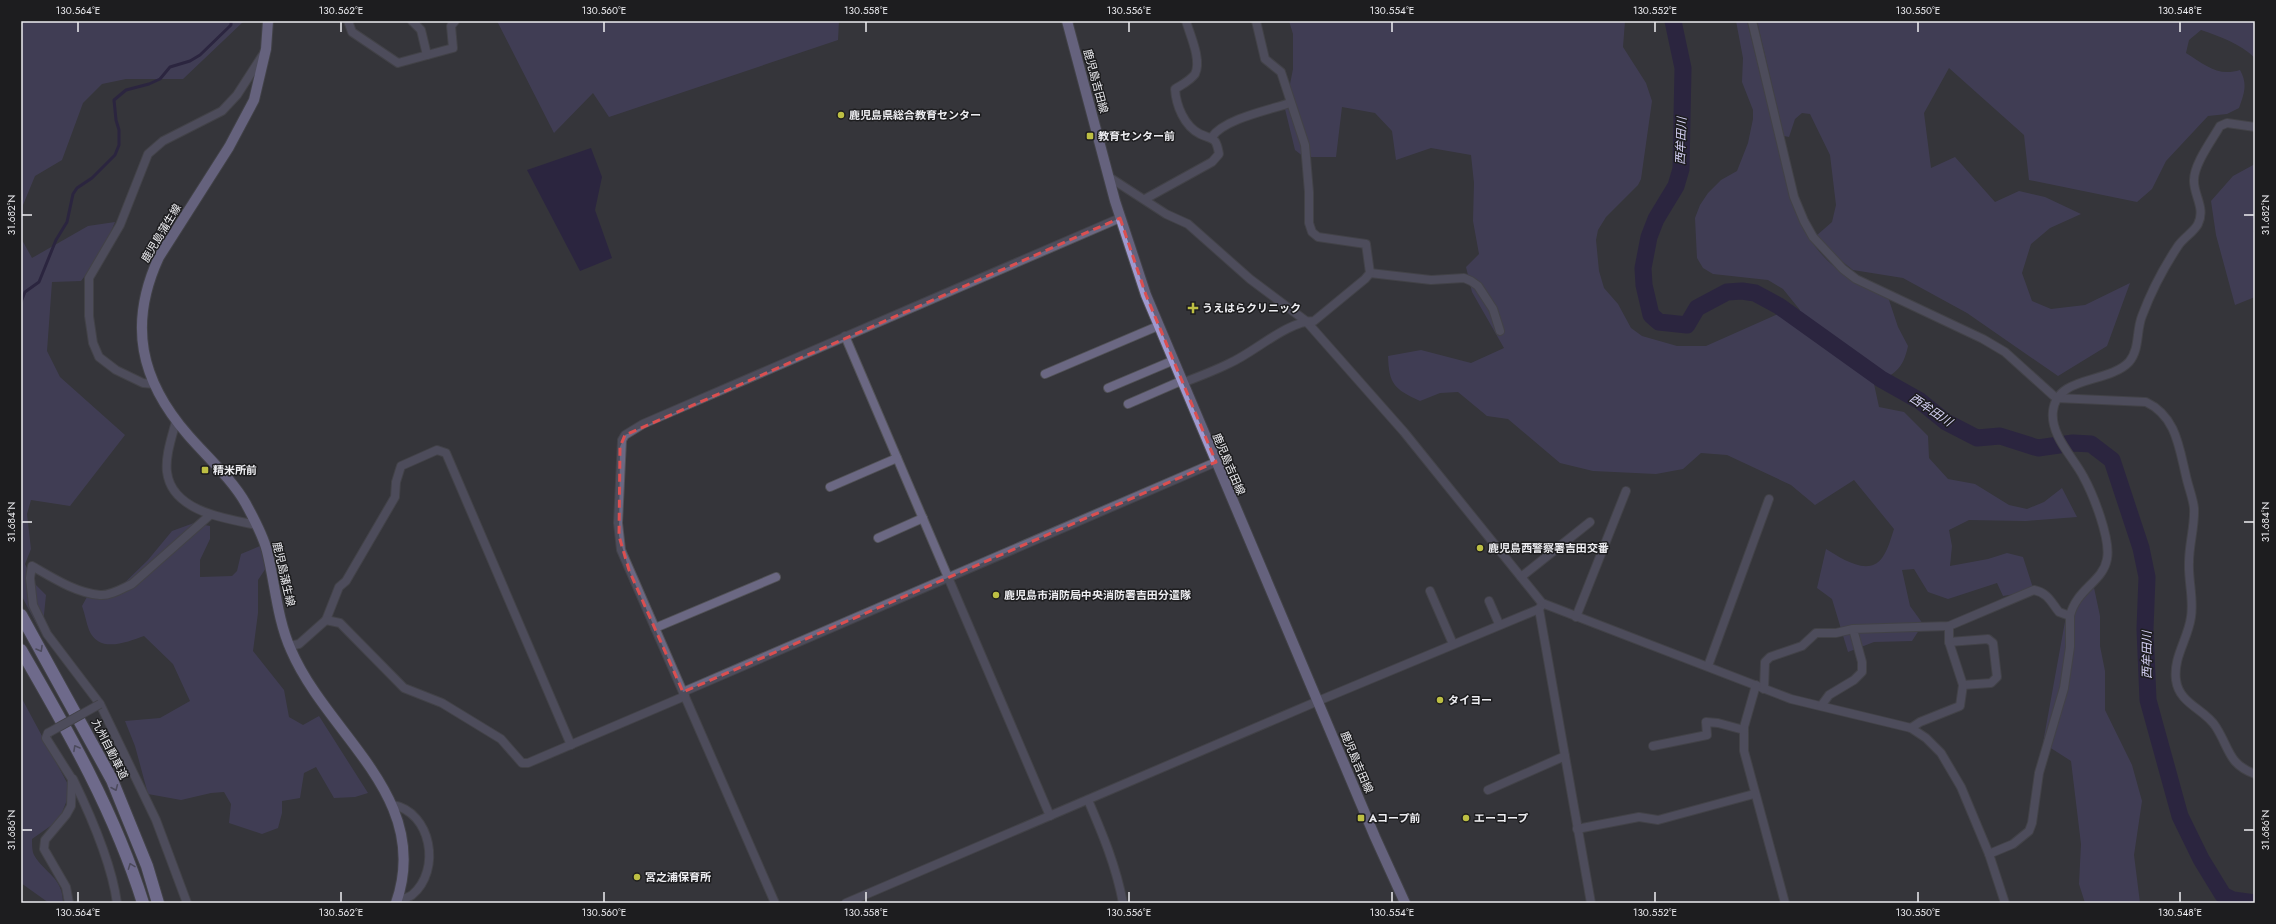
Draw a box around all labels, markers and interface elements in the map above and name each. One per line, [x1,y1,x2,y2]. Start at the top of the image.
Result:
text: 130.564°E [56,3,100,18]
text: 130.562°E [319,3,363,18]
text: 130.560°E [582,3,626,18]
text: 130.558°E [844,3,888,18]
text: 130.556°E [1107,3,1151,18]
text: 130.554°E [1370,3,1414,18]
text: 130.552°E [1633,3,1677,18]
text: 130.550°E [1896,3,1940,18]
text: 130.548°E [2158,3,2202,18]
street label: 鹿児島吉田線 [1080,47,1112,115]
place label: 鹿児島県総合教育センター [849,107,981,123]
marker: 鹿児島県総合教育センター [836,110,846,120]
water label: 西牟田川 [1671,115,1691,165]
place label: 教育センター前 [1098,128,1175,144]
marker: 教育センター前 [1085,131,1095,141]
text: 31.682°N [4,195,19,235]
text: 31.682°N [2258,195,2273,235]
street label: 鹿児島蒲生線 [137,201,185,265]
place label: うえはらクリニック [1202,300,1301,316]
marker: うえはらクリニック [1187,302,1199,314]
water label: 西牟田川 [1906,389,1958,432]
street label: 鹿児島吉田線 [1209,430,1249,498]
place label: 精米所前 [213,462,257,478]
marker: 精米所前 [200,465,210,475]
text: 31.684°N [4,502,19,542]
text: 31.684°N [2258,502,2273,542]
street label: 鹿児島蒲生線 [269,540,299,608]
place label: 鹿児島西警察署吉田交番 [1488,540,1609,556]
marker: 鹿児島西警察署吉田交番 [1475,543,1485,553]
place label: 鹿児島市消防局中央消防署吉田分遣隊 [1004,587,1191,603]
marker: 鹿児島市消防局中央消防署吉田分遣隊 [991,590,1001,600]
water label: 西牟田川 [2138,629,2156,679]
one-way arrow [36,645,43,652]
place label: タイヨー [1448,692,1492,708]
marker: タイヨー [1435,695,1445,705]
street label: 九州自動車道 [88,716,132,782]
street label: 鹿児島吉田線 [1337,728,1377,796]
one-way arrow [73,745,80,753]
one-way arrow [111,785,119,792]
text: 31.686°N [4,810,19,850]
place label: Aコープ前 [1368,810,1420,826]
place label: エーコープ [1474,810,1528,826]
text: 31.686°N [2258,810,2273,850]
marker: Aコープ前 [1356,813,1366,823]
marker: エーコープ [1461,813,1471,823]
one-way arrow [127,862,136,869]
place label: 宮之浦保育所 [645,869,711,885]
marker: 宮之浦保育所 [632,872,642,882]
text: 130.564°E [56,905,100,920]
text: 130.562°E [319,905,363,920]
text: 130.560°E [582,905,626,920]
text: 130.558°E [844,905,888,920]
text: 130.556°E [1107,905,1151,920]
text: 130.554°E [1370,905,1414,920]
text: 130.552°E [1633,905,1677,920]
text: 130.550°E [1896,905,1940,920]
text: 130.548°E [2158,905,2202,920]

